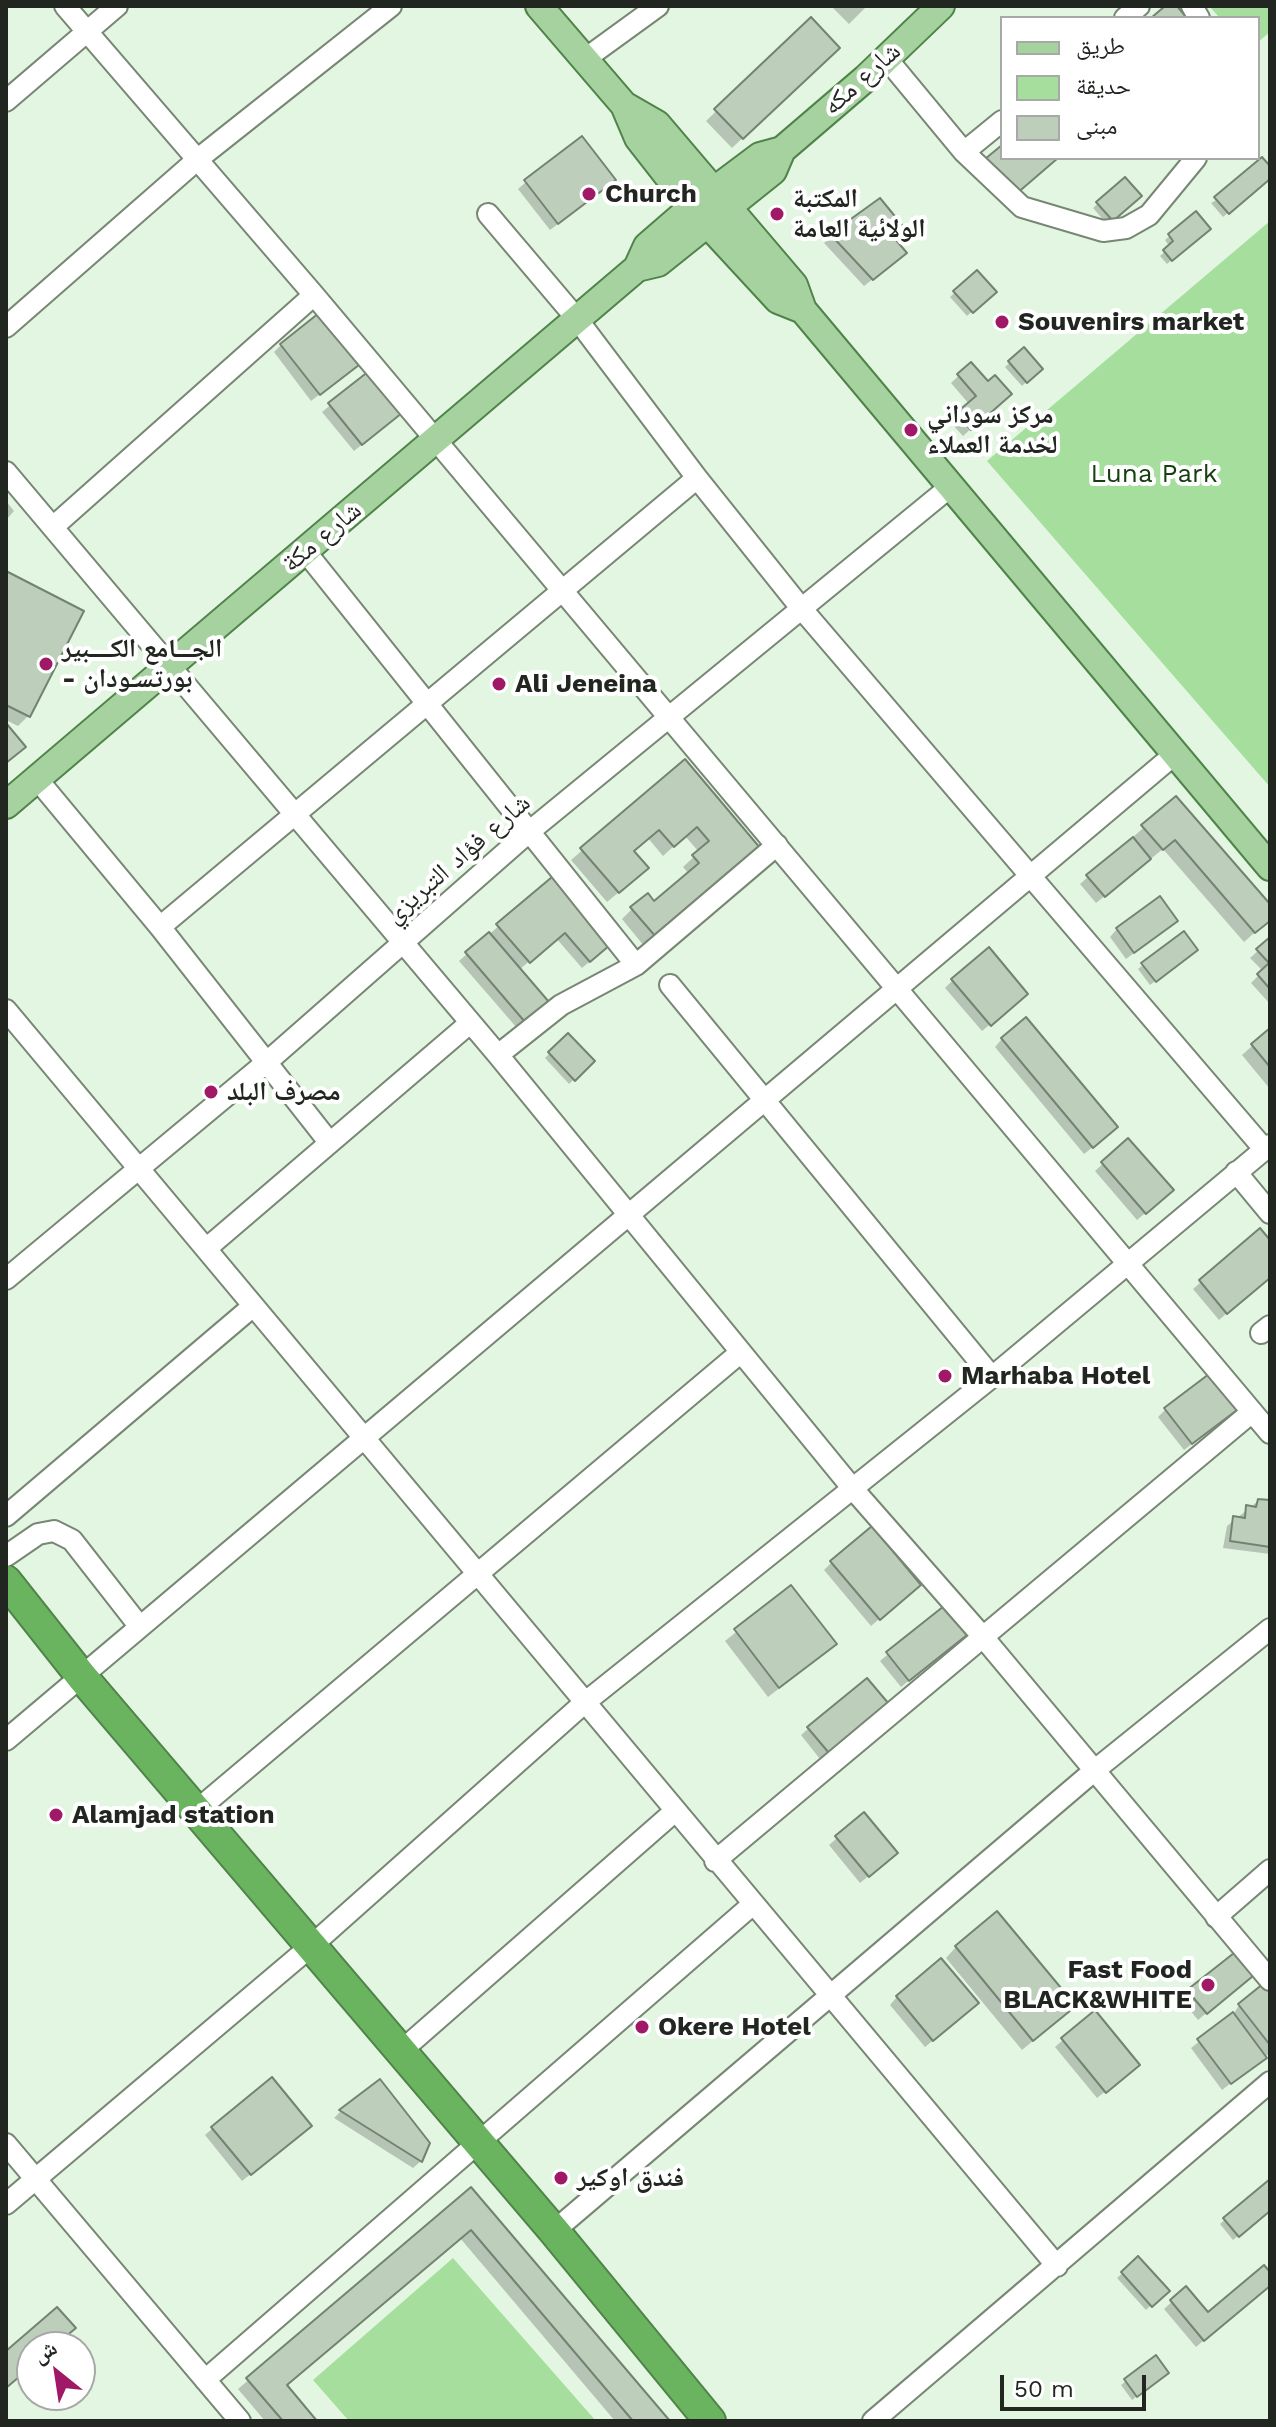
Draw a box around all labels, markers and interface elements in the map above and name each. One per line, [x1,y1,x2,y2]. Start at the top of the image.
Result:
legend [1000,16,1260,160]
text: طريق [1076,32,1125,60]
street label: شارع مكه [817,36,907,122]
text: حديقة [1076,72,1131,100]
text: مبنى [1076,112,1117,140]
place label: Church [605,178,697,210]
place label: المكتبة الولائية العامة [793,183,926,244]
marker: Church [580,185,598,203]
marker: المكتبة الولائية العامة [768,205,786,223]
place label: Souvenirs market [1018,306,1244,338]
marker: Souvenirs market [993,313,1011,331]
place label: مركز سوداني لخدمة العملاء [927,399,1058,460]
marker: مركز سوداني لخدمة العملاء [902,421,920,439]
park label: Luna Park [1091,458,1217,490]
street label: شارع مكة [276,495,368,579]
place label: الجـــامع الكــــبير - بورتسـودان [62,633,222,694]
marker: الجـــامع الكــــبير - بورتسـودان [37,655,55,673]
place label: Ali Jeneina [515,668,657,700]
marker: Ali Jeneina [490,675,508,693]
street label: شارع فؤاد التبريزي [379,788,537,930]
place label: مصرف البلد [227,1076,341,1108]
marker: مصرف البلد [202,1083,220,1101]
place label: Marhaba Hotel [961,1360,1150,1392]
marker: Marhaba Hotel [936,1367,954,1385]
place label: Alamjad station [72,1799,275,1831]
marker: Alamjad station [47,1806,65,1824]
place label: Fast Food BLACK&WHITE [1003,1954,1192,2016]
marker: Fast Food BLACK&WHITE [1199,1976,1217,1994]
place label: Okere Hotel [658,2011,811,2043]
marker: Okere Hotel [633,2018,651,2036]
place label: فندق اوكير [577,2162,684,2194]
marker: فندق اوكير [552,2169,570,2187]
north arrow [16,2331,96,2411]
text: ش [28,2335,61,2368]
scale bar [1004,2359,1150,2409]
text: 50 m [1014,2375,1074,2403]

